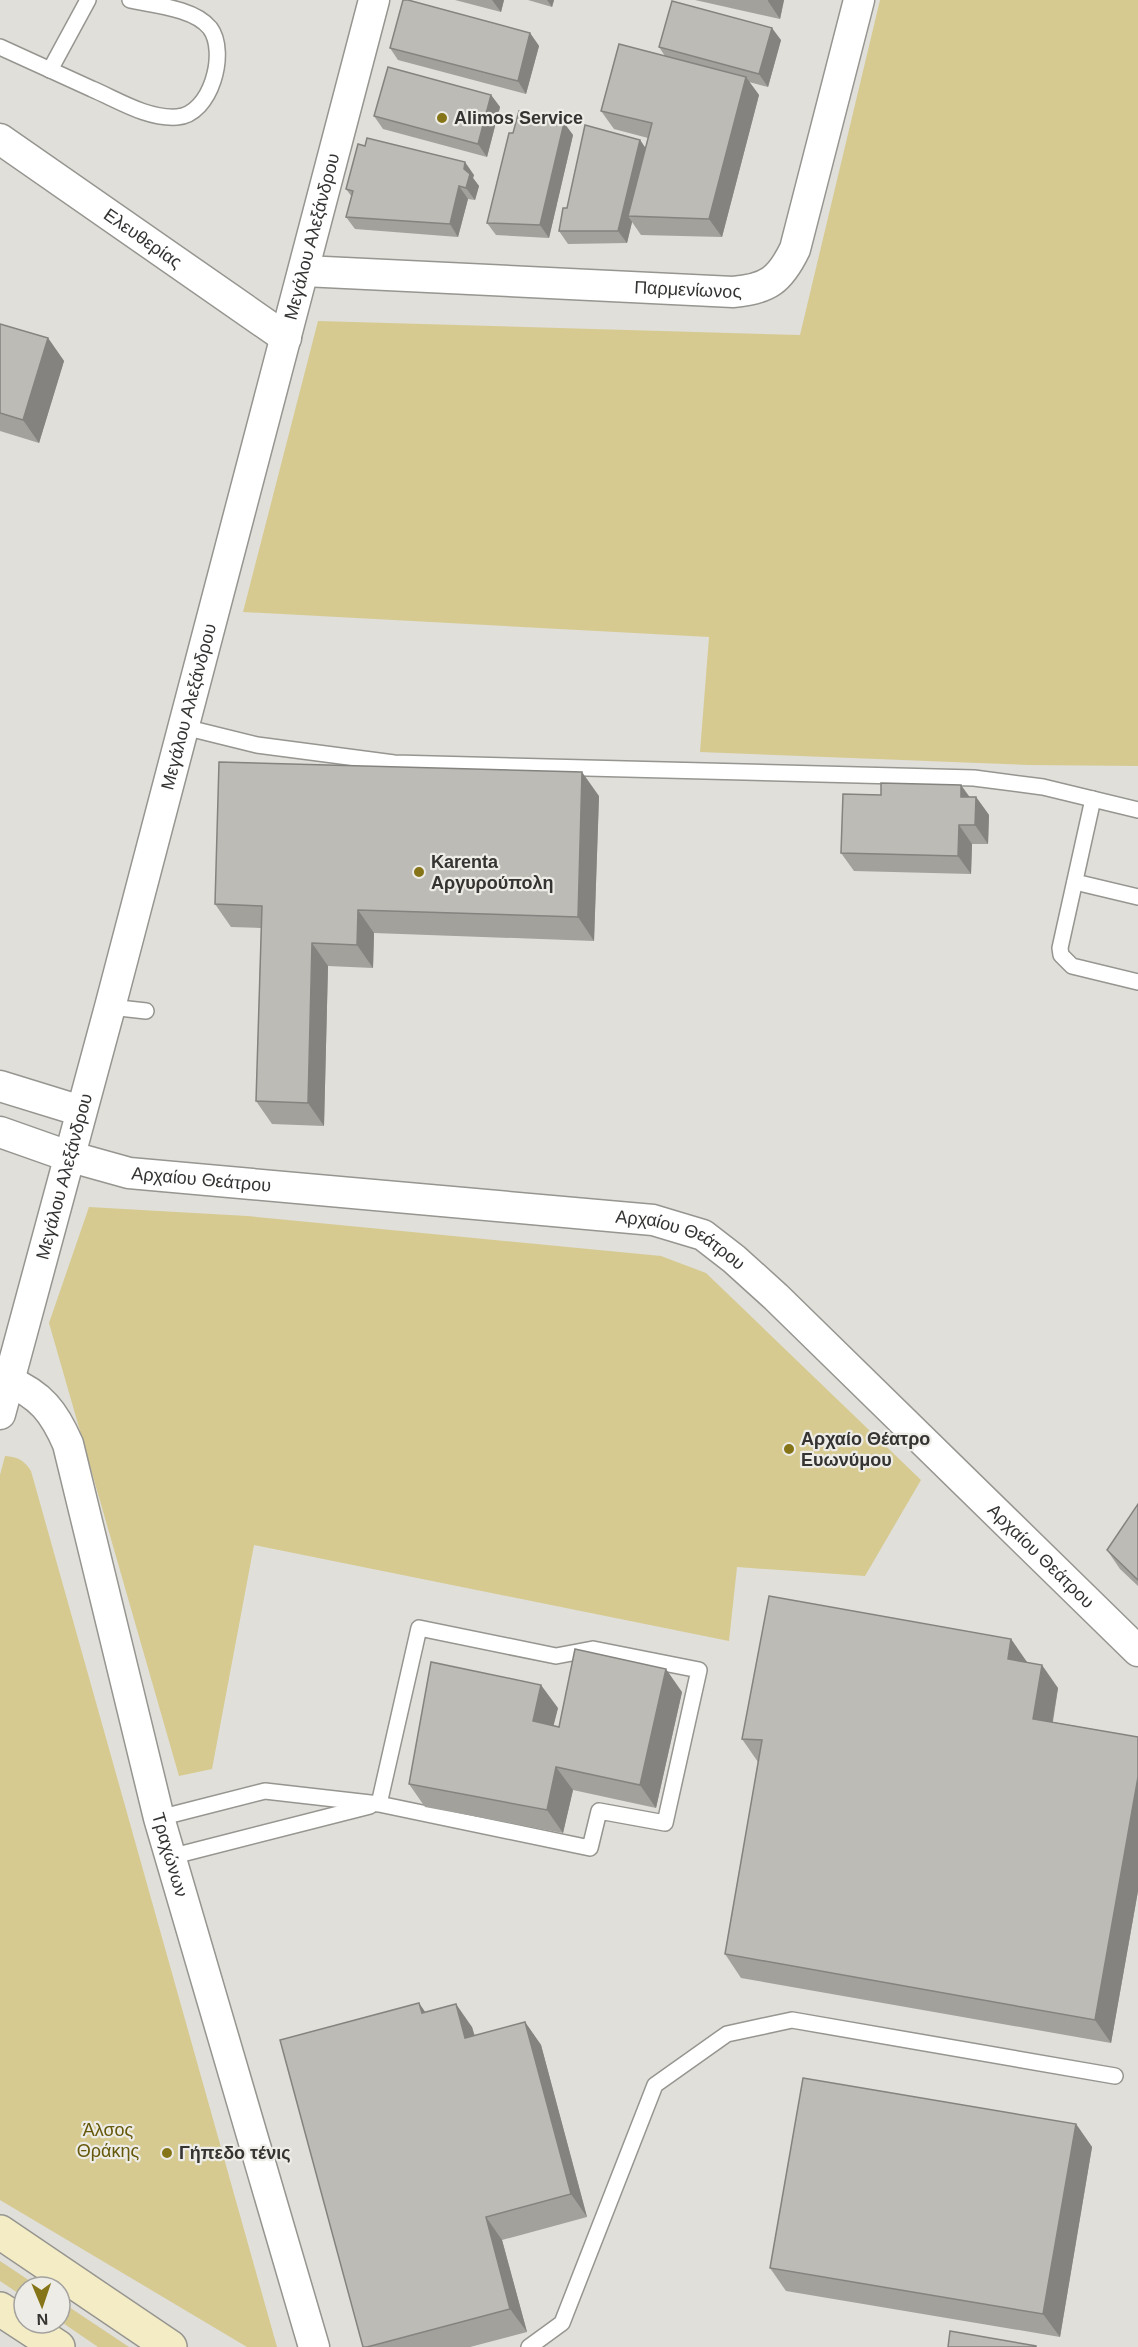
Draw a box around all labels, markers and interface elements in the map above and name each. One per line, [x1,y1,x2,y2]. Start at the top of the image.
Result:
place label: Alimos Service [454,108,583,128]
marker: Alimos Service [435,111,449,125]
street label: Μεγάλου Αλεξάνδρου [281,151,343,322]
street label: Ελευθερίας [100,204,186,273]
street label: Παρμενίωνος [634,277,742,302]
street label: Μεγάλου Αλεξάνδρου [157,621,220,792]
place label: Karenta Αργυρούπολη [431,852,554,893]
marker: Karenta Αργυρούπολη [412,865,426,879]
street label: Μεγάλου Αλεξάνδρου [32,1091,96,1262]
street label: Αρχαίου Θεάτρου [131,1163,272,1196]
street label: Αρχαίου Θεάτρου [615,1207,749,1274]
place label: Αρχαίο Θέατρο Ευωνύμου [801,1429,930,1470]
marker: Αρχαίο Θέατρο Ευωνύμου [782,1442,796,1456]
street label: Αρχαίου Θεάτρου [984,1500,1098,1612]
street label: Τραχώνων [148,1810,192,1899]
park label: Άλσος Θράκης [77,2120,139,2161]
place label: Γήπεδο τένις [179,2143,291,2163]
marker: Γήπεδο τένις [160,2146,174,2160]
north arrow [12,2275,72,2335]
text: N [36,2311,49,2328]

